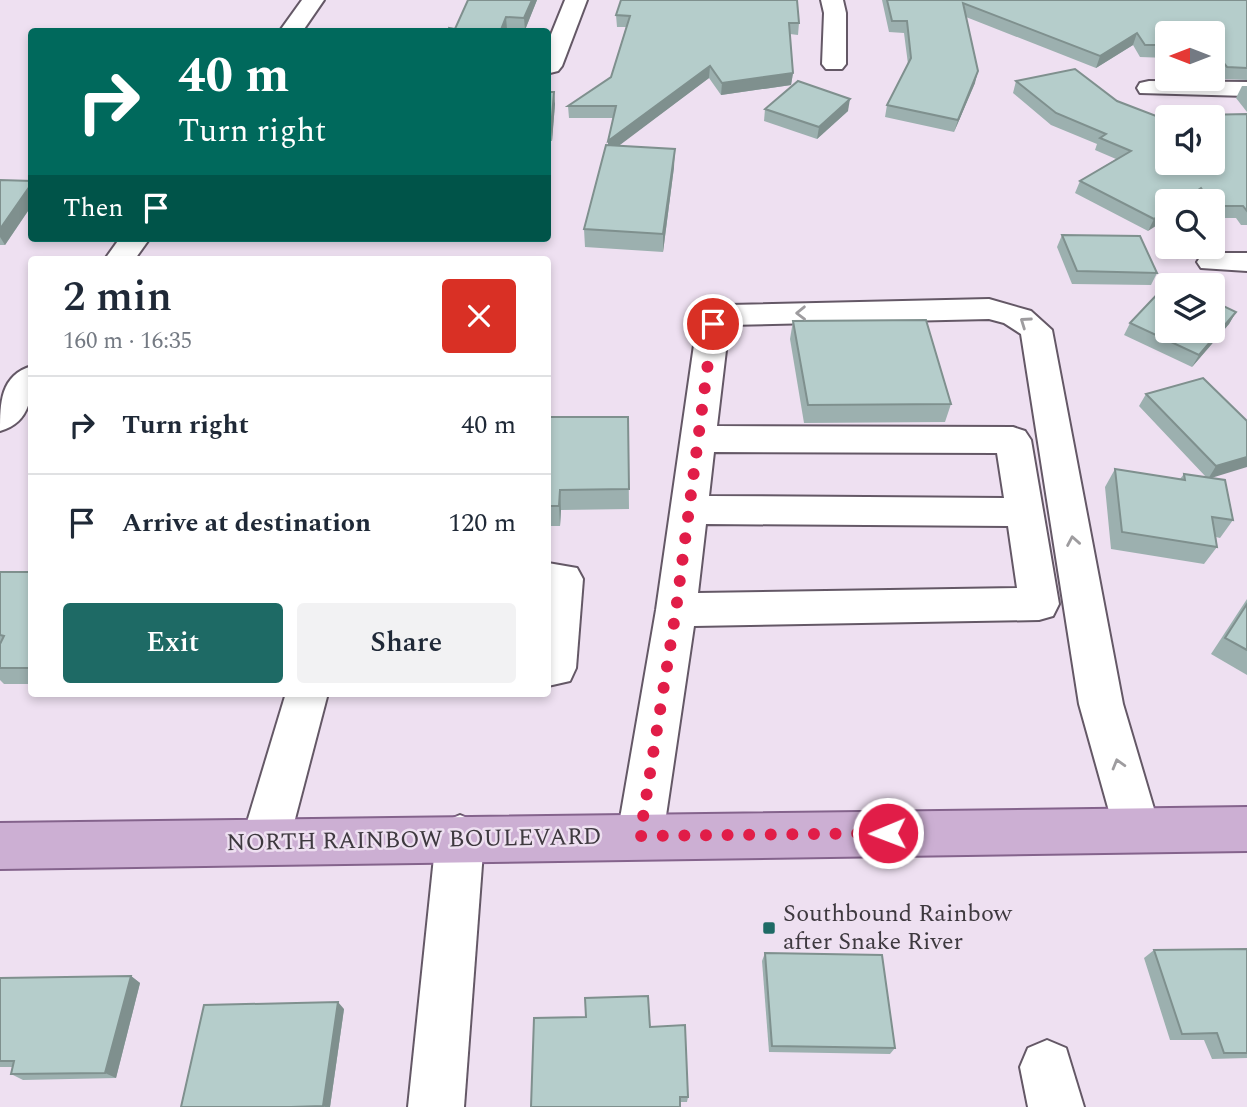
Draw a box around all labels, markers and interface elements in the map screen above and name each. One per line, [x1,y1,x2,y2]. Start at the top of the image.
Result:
north arrow [1155,21,1225,91]
map controls [1155,21,1225,343]
text: 40 m [178,39,289,114]
icon: right [63,56,154,147]
button: sound [1155,105,1225,175]
text: Turn right [178,107,326,156]
text: Then [63,188,123,228]
icon: arrive [137,189,175,227]
button: search [1155,189,1225,259]
text: 2 min [63,266,172,329]
button: layers [1155,273,1225,343]
button: close [442,279,516,353]
pin [683,294,743,354]
icon: arrive [694,305,732,343]
one-way arrow [795,306,806,321]
one-way arrow [1020,318,1033,330]
text: 160 m · 16:35 [63,324,192,359]
text: Turn right [122,405,249,445]
text: 40 m [461,405,516,445]
icon: right [63,406,101,444]
text: Arrive at destination [122,503,371,543]
text: 120 m [448,503,516,543]
icon: arrive [63,504,101,542]
one-way arrow [1066,535,1081,547]
button: Exit [63,603,283,683]
button: Share [297,603,516,683]
one-way arrow [1111,758,1126,770]
position arrow [851,796,925,870]
street label: NORTH RAINBOW BOULEVARD [226,819,602,861]
place label: Southbound Rainbow after Snake River [783,896,1013,960]
marker: Southbound Rainbow after Snake River [761,920,777,936]

